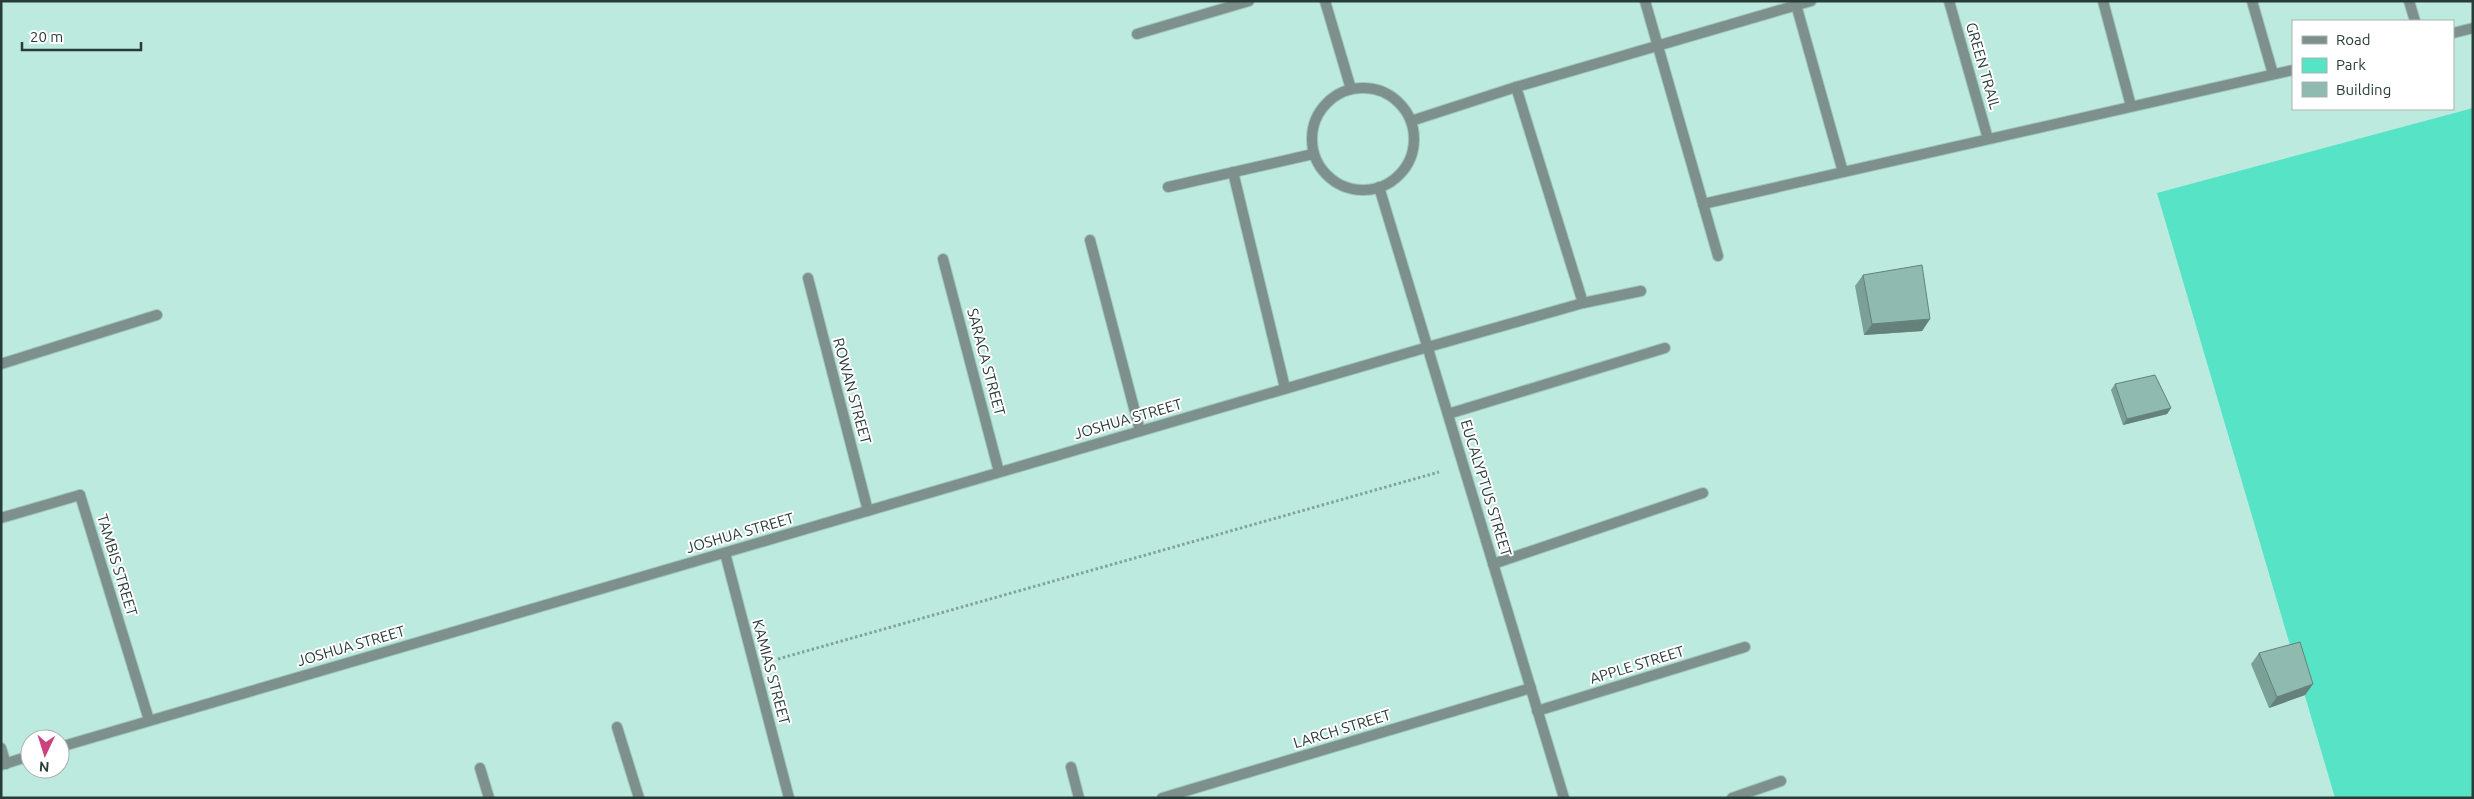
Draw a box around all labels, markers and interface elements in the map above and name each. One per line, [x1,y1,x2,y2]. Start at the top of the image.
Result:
scale bar [22,20,141,52]
street label: GREEN TRAIL [1963,20,2004,112]
legend [2292,20,2454,110]
text: 20 m [30,28,63,45]
text: Road [2336,31,2371,48]
text: Park [2336,56,2366,73]
text: Building [2336,81,2391,98]
street label: SARACA STREET [964,306,1009,418]
street label: ROWAN STREET [830,336,875,446]
street label: JOSHUA STREET [1072,395,1184,442]
street label: EUCALYPTUS STREET [1458,417,1516,559]
street label: JOSHUA STREET [684,509,796,556]
street label: TAMBIS STREET [94,512,141,618]
street label: KAMIAS STREET [749,617,794,727]
street label: JOSHUA STREET [295,622,407,669]
street label: APPLE STREET [1588,642,1687,687]
street label: LARCH STREET [1291,705,1393,751]
north arrow [20,729,70,779]
text: N [38,759,50,775]

